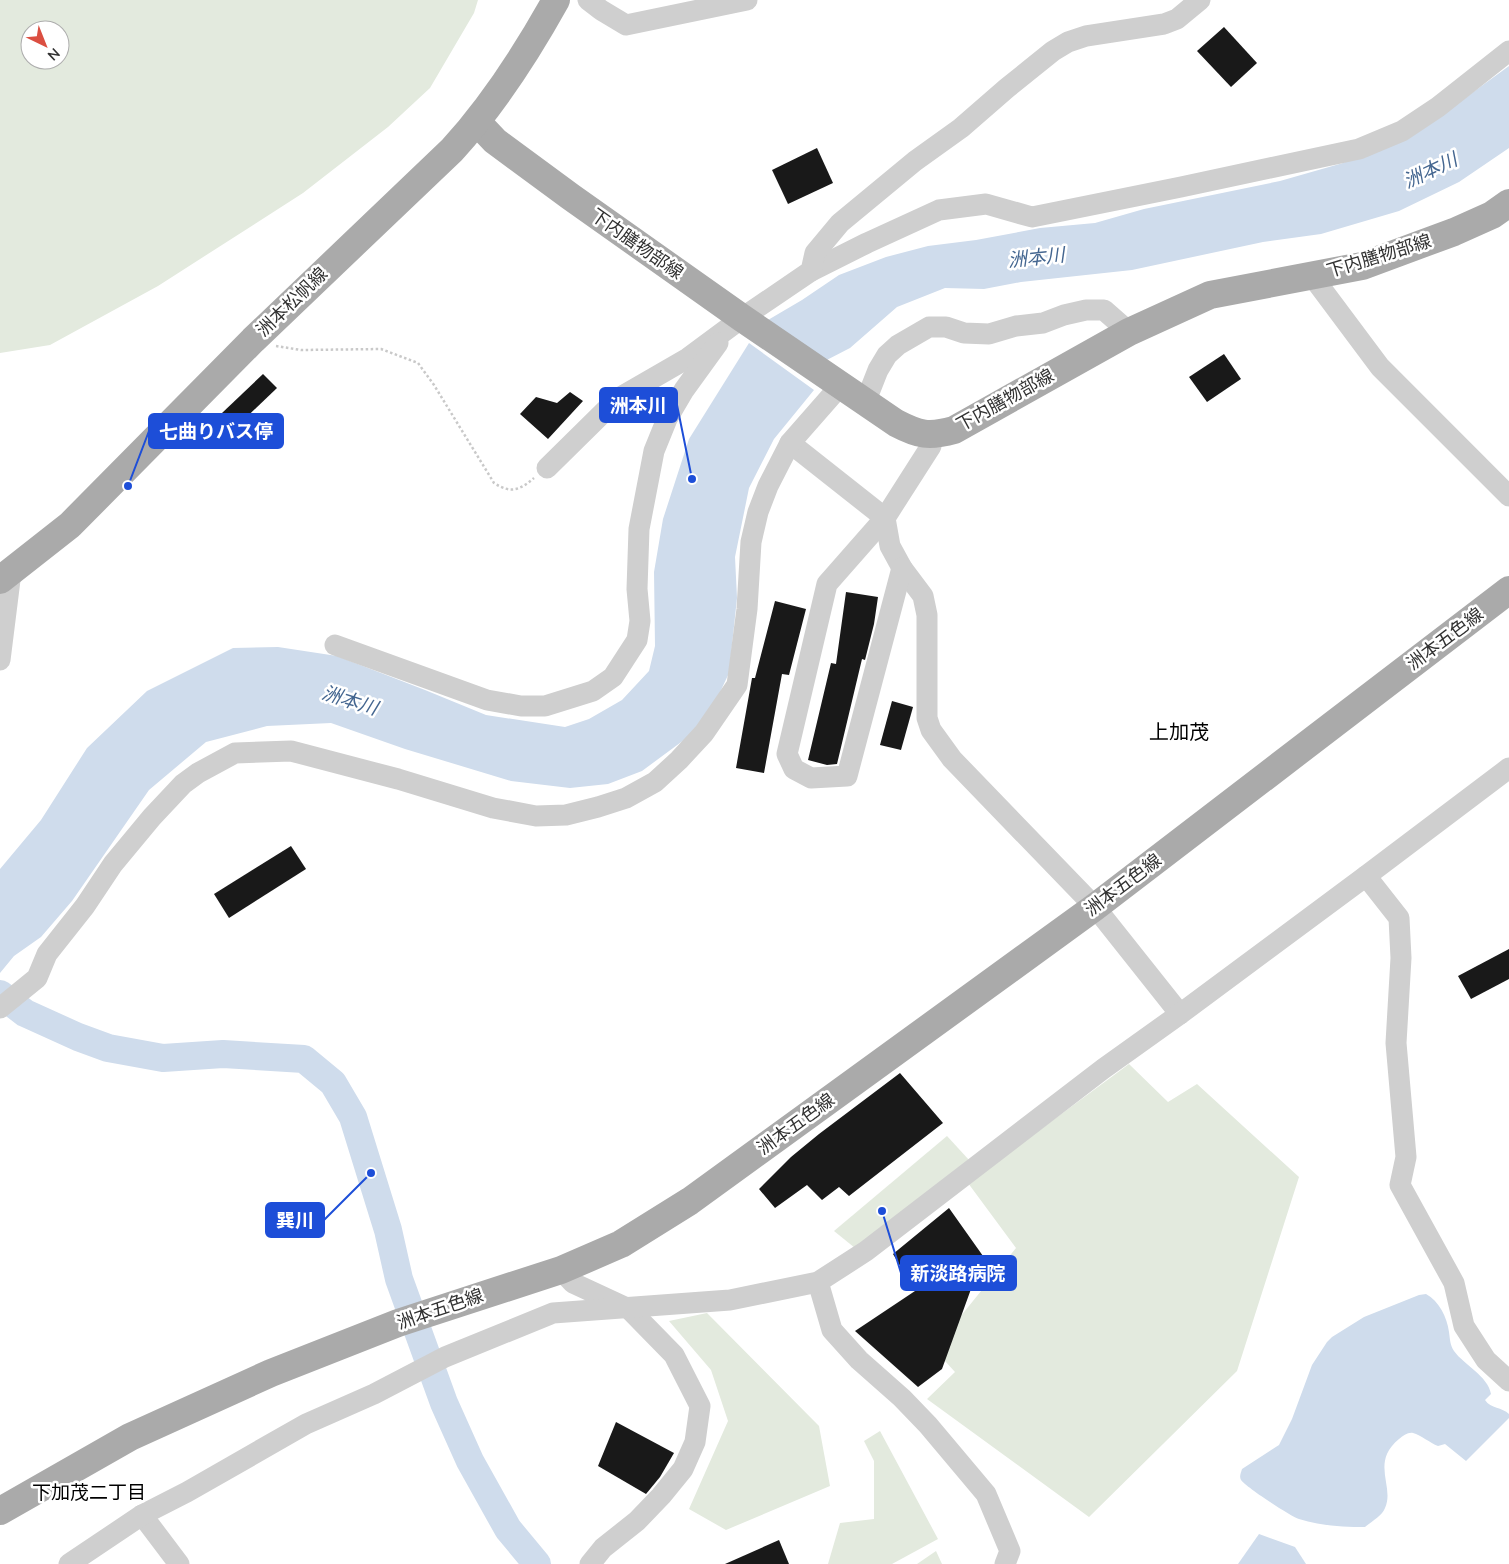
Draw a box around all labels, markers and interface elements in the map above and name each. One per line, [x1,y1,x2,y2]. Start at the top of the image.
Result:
north arrow [20,20,70,70]
text: N [43,44,64,65]
water label: 洲本川 [1399,146,1464,195]
street label: 下内膳物部線 [586,203,688,285]
street label: 下内膳物部線 [1324,229,1434,283]
water label: 洲本川 [1006,242,1068,274]
street label: 洲本松帆線 [251,262,333,342]
street label: 下内膳物部線 [952,363,1058,437]
callout: 洲本川 [600,388,677,422]
text: 洲本川 [609,393,667,419]
callout: 七曲りバス停 [149,414,283,448]
text: 七曲りバス停 [159,419,273,445]
street label: 洲本五色線 [1402,602,1488,676]
water label: 洲本川 [319,680,383,722]
district label: 上加茂 [1149,719,1209,746]
street label: 洲本五色線 [1080,848,1166,922]
street label: 洲本五色線 [753,1088,839,1160]
callout: 巽川 [266,1203,324,1237]
text: 巽川 [276,1208,314,1234]
callout: 新淡路病院 [901,1256,1016,1290]
text: 新淡路病院 [910,1261,1006,1287]
street label: 洲本五色線 [394,1283,486,1335]
district label: 下加茂二丁目 [32,1480,146,1506]

